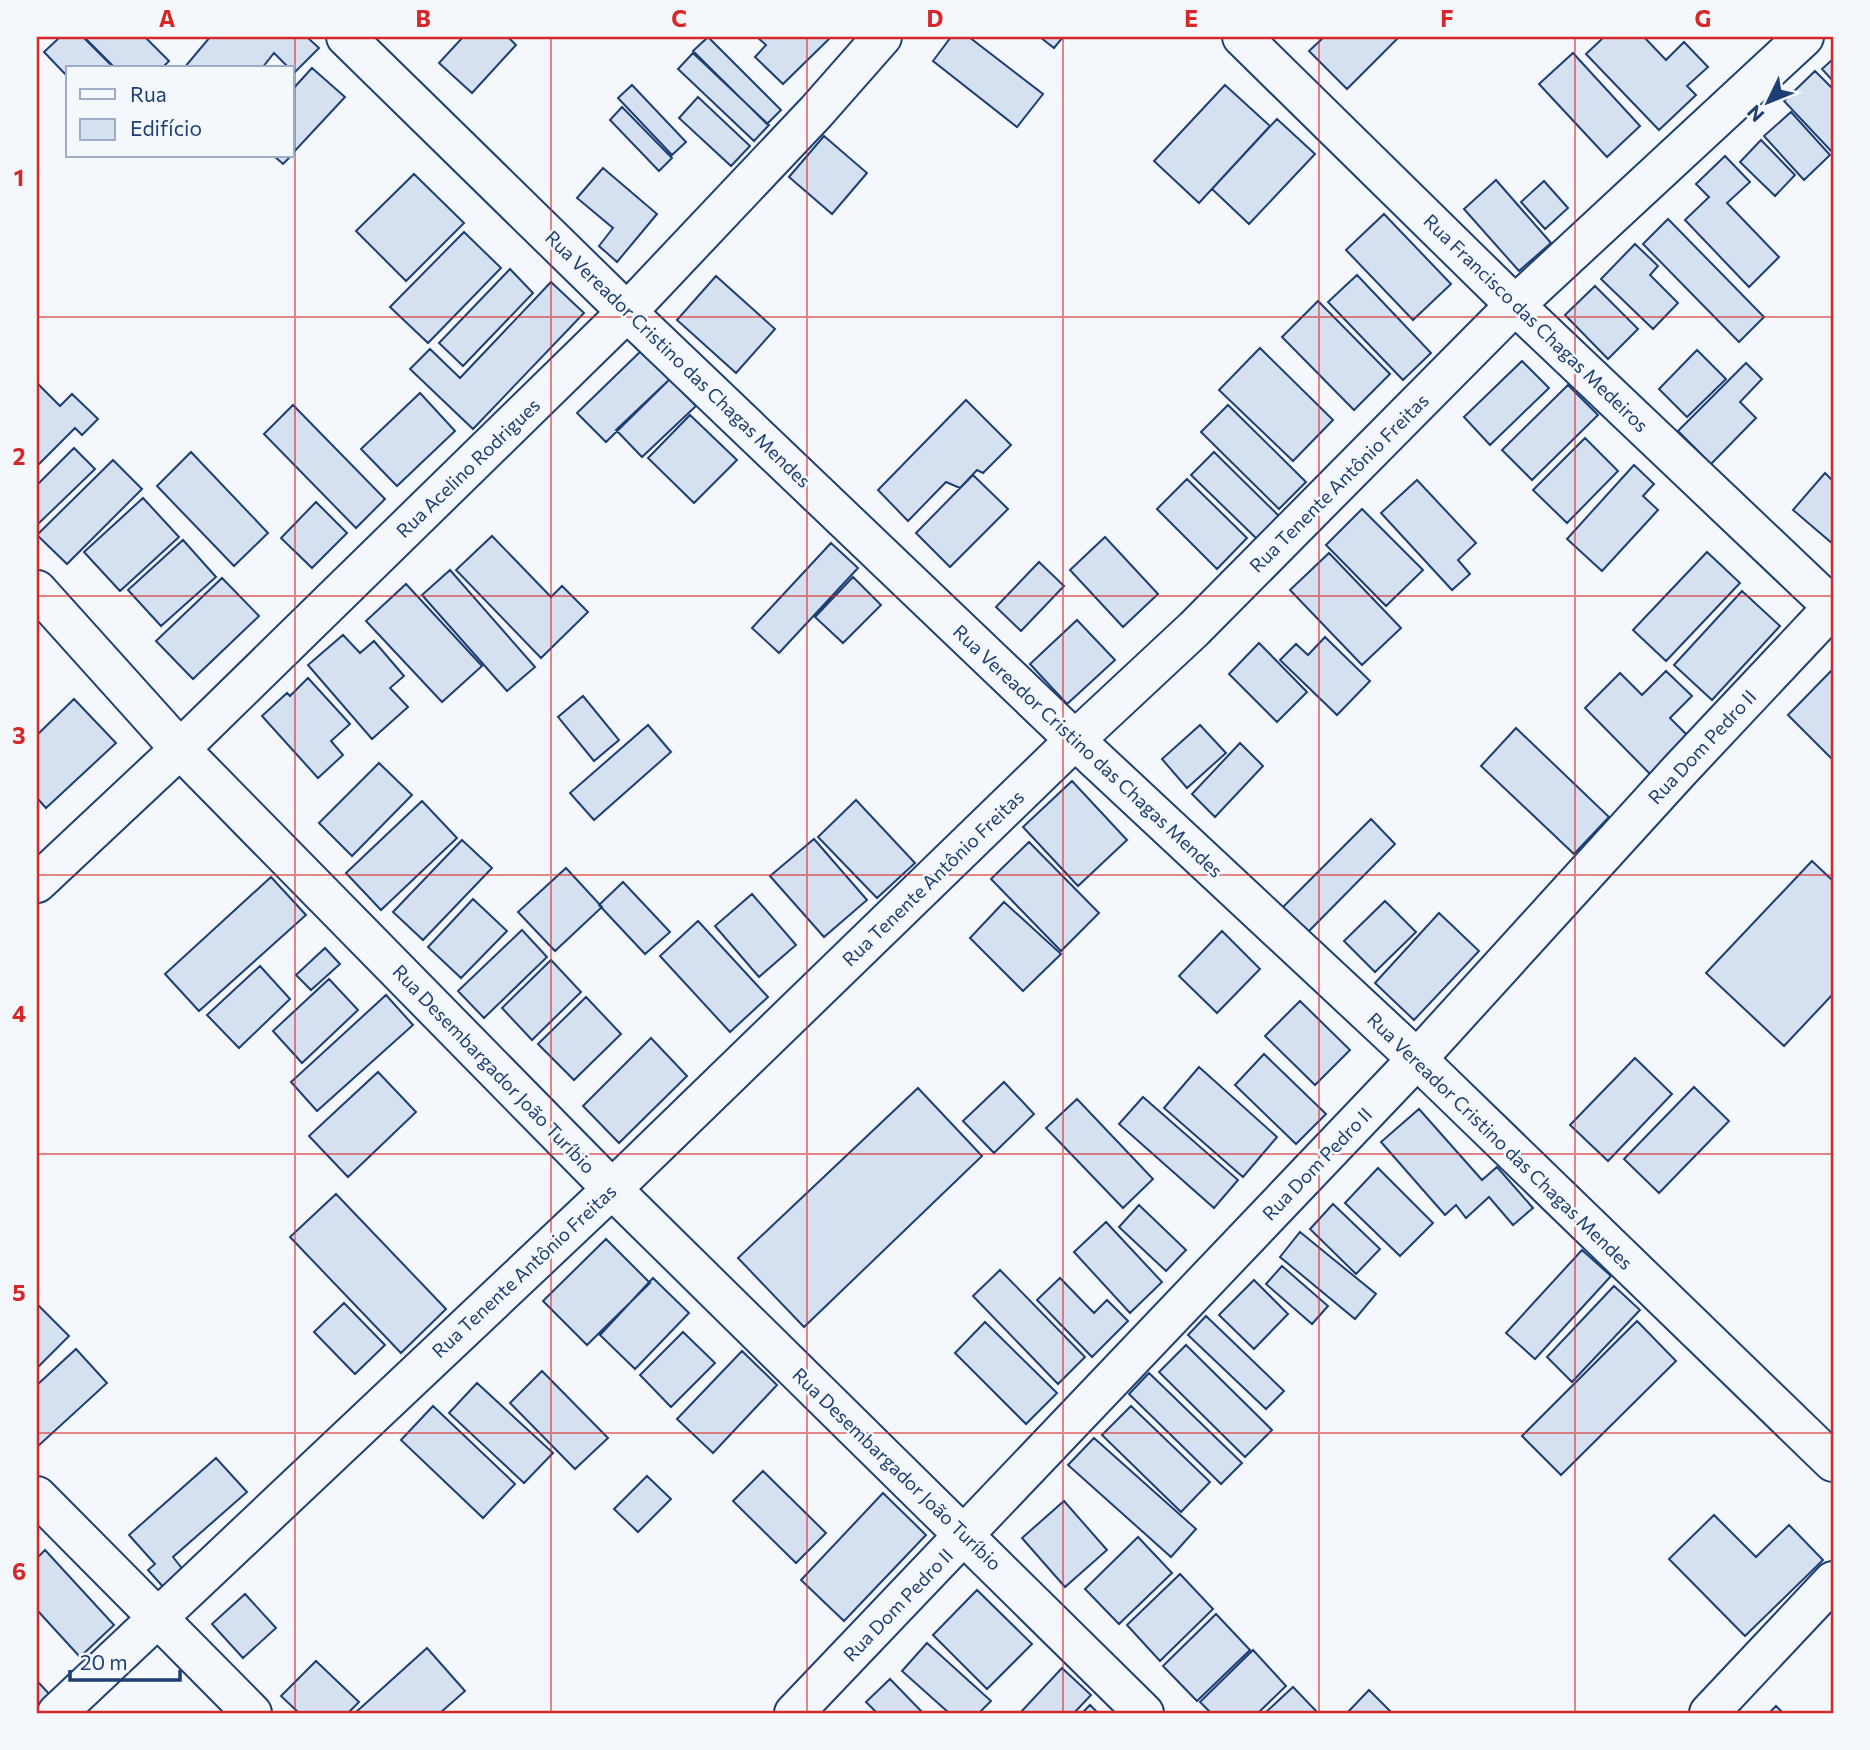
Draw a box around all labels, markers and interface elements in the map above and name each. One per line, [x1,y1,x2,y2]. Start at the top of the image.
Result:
text: A [159,4,176,32]
text: B [415,4,431,32]
text: C [671,4,687,32]
text: D [927,4,944,32]
text: E [1184,4,1198,32]
text: F [1440,4,1454,32]
text: G [1695,4,1711,32]
legend [66,66,294,158]
north arrow [1734,66,1804,136]
text: Rua [130,81,167,106]
text: N [1742,101,1768,127]
text: Edifício [130,115,202,140]
text: 1 [14,163,24,191]
street label: Rua Francisco das Chagas Medeiros [1419,209,1653,436]
street label: Rua Vereador Cristino das Chagas Mendes [541,225,816,492]
street label: Rua Tenente Antônio Freitas [1244,388,1433,577]
street label: Rua Acelino Rodrigues [391,393,544,542]
text: 2 [12,442,26,470]
street label: Rua Vereador Cristino das Chagas Mendes [949,619,1228,882]
street label: Rua Dom Pedro II [1643,685,1760,809]
text: 3 [12,721,26,749]
street label: Rua Tenente Antônio Freitas [837,785,1028,971]
street label: Rua Desembargador João Turíbio [388,959,600,1178]
text: 4 [12,999,26,1027]
street label: Rua Vereador Cristino das Chagas Mendes [1363,1007,1638,1274]
street label: Rua Dom Pedro II [1257,1102,1376,1225]
street label: Rua Tenente Antônio Freitas [427,1179,621,1362]
text: 5 [12,1278,26,1306]
street label: Rua Desembargador João Turíbio [788,1363,1007,1575]
street label: Rua Dom Pedro II [838,1543,957,1666]
text: 6 [12,1557,26,1585]
scale bar [70,1638,180,1682]
text: 20 m [80,1649,128,1674]

